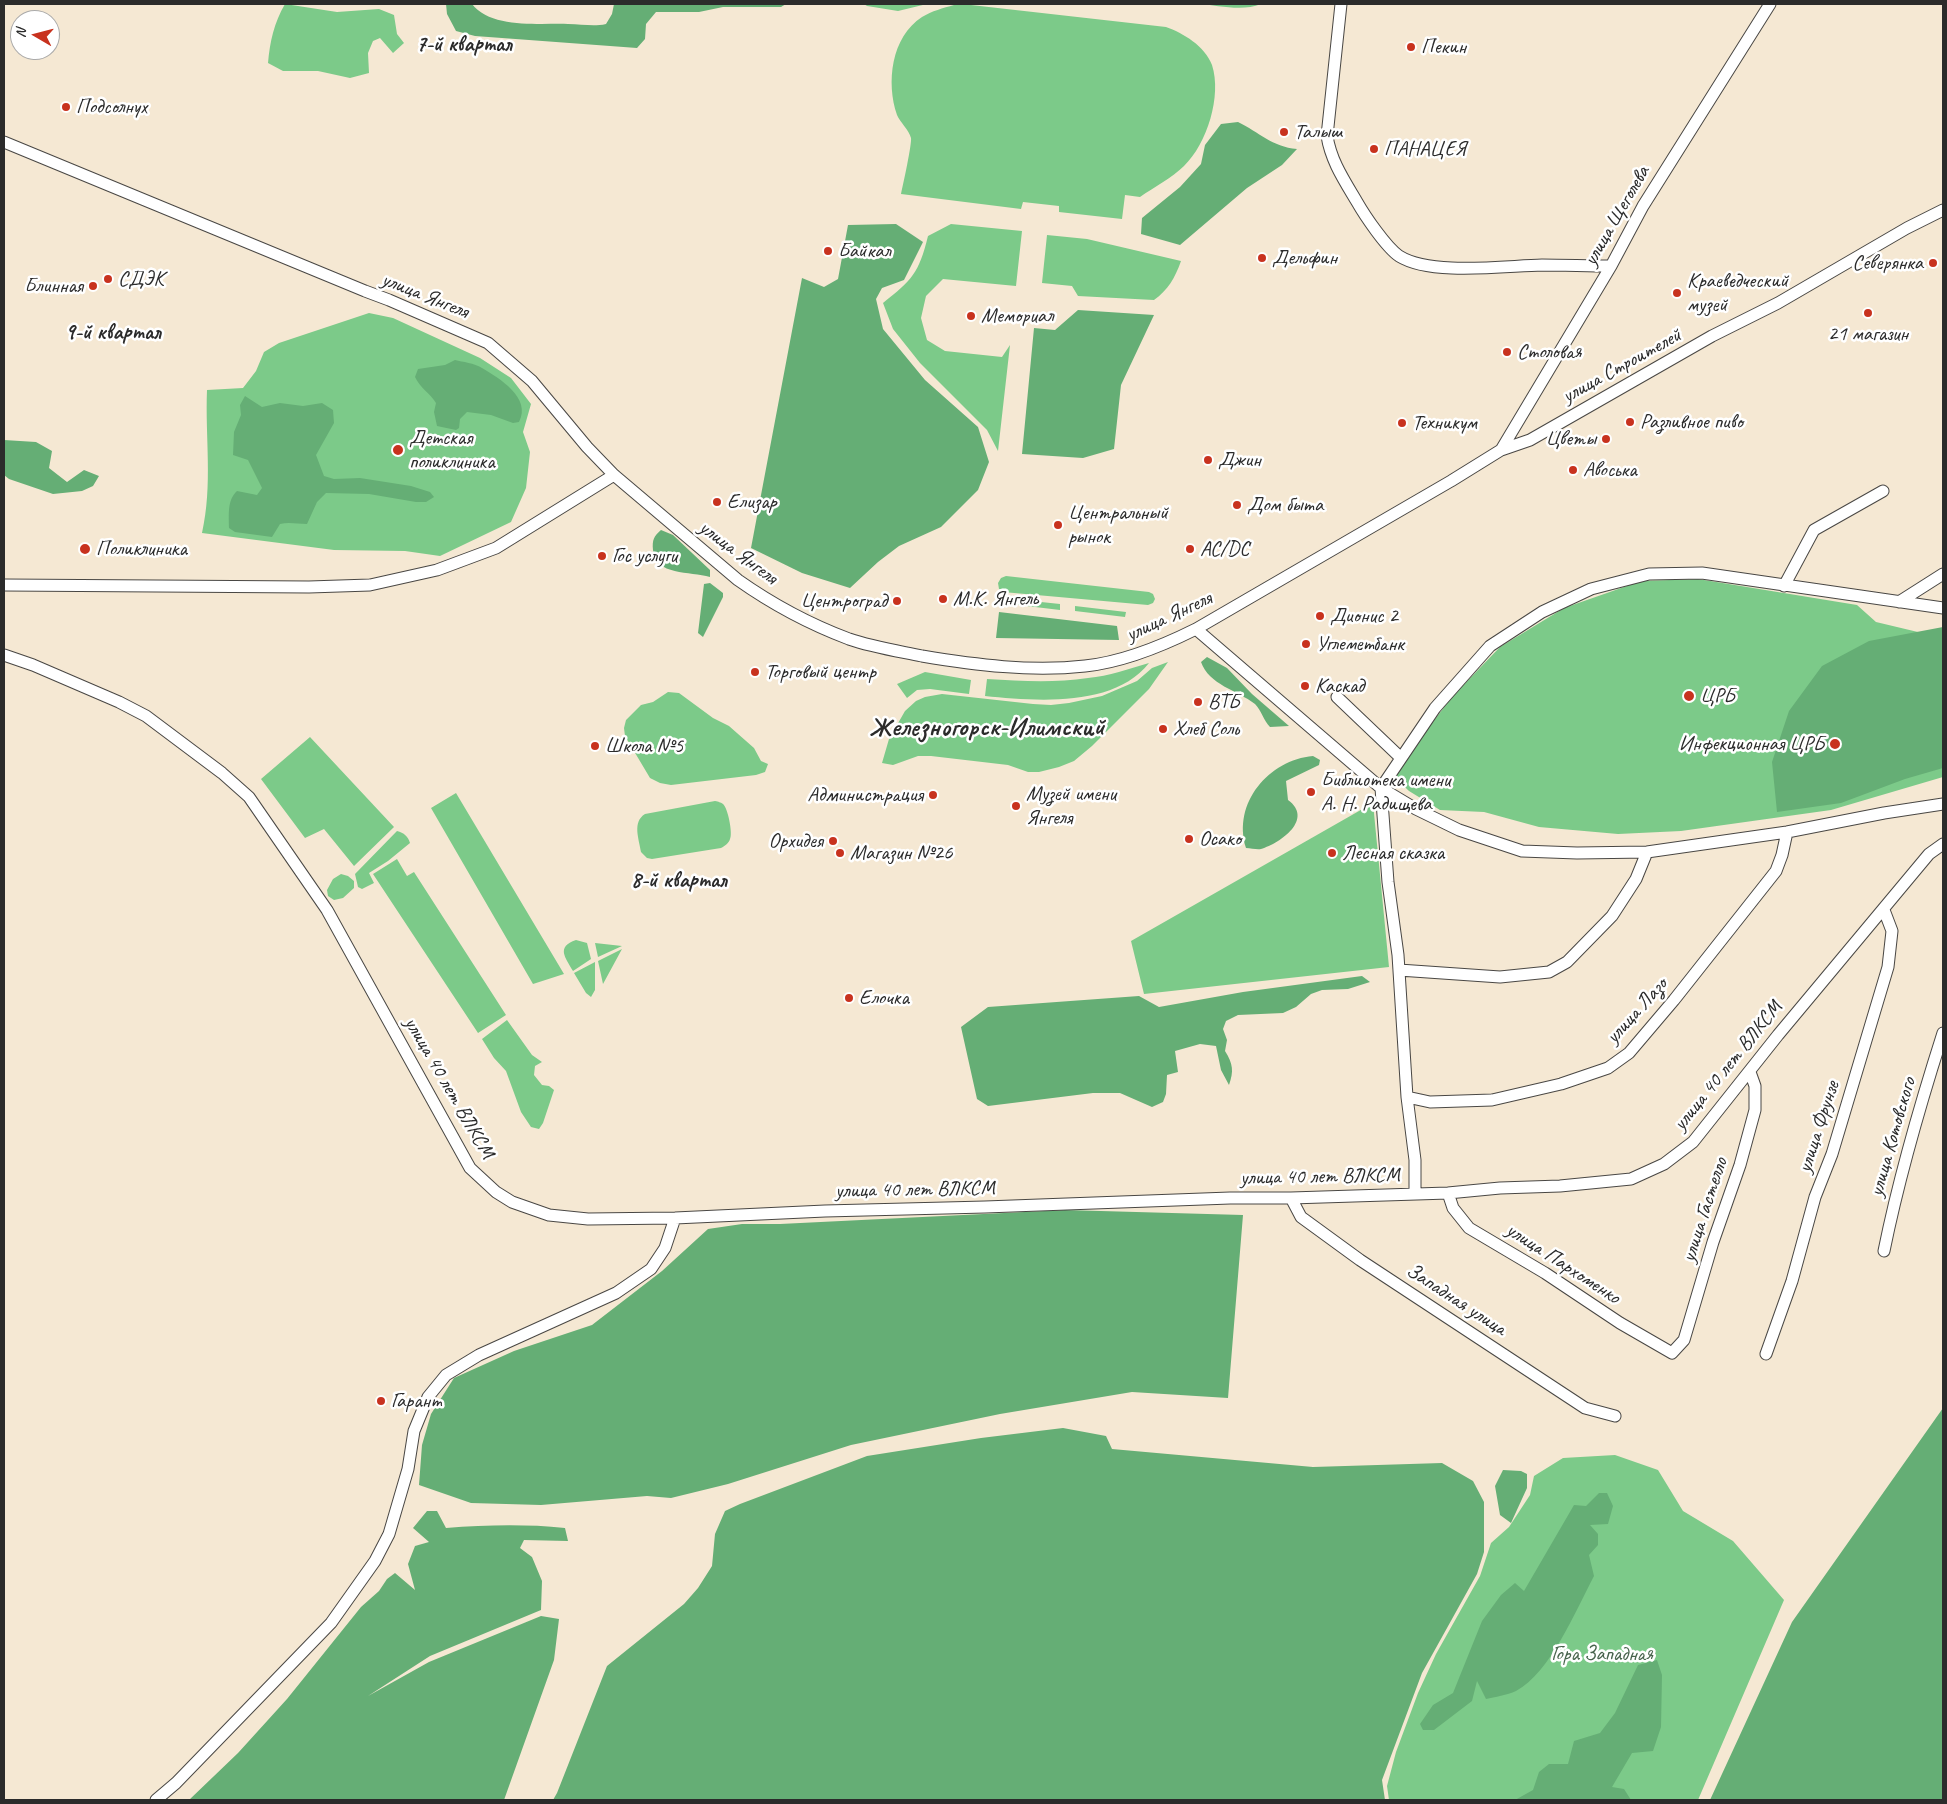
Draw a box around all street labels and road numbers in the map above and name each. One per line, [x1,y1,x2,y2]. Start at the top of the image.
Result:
street label: улица Щеголева [1578,161,1656,271]
street label: улица Янгеля [378,267,472,325]
street label: улица Строителей [1558,323,1686,409]
street label: улица Янгеля [694,515,782,591]
street label: улица Янгеля [1122,586,1216,648]
street label: улица Лазо [1601,973,1673,1049]
street label: улица 40 лет ВЛКСМ [1668,996,1788,1136]
street label: улица 40 лет ВЛКСМ [398,1013,500,1163]
street label: улица Котовского [1864,1075,1922,1199]
street label: улица Фрунзе [1792,1078,1846,1176]
street label: улица Гастелло [1676,1155,1734,1265]
street label: улица 40 лет ВЛКСМ [1240,1163,1400,1191]
street label: улица 40 лет ВЛКСМ [835,1176,995,1204]
street label: улица Пархоменко [1501,1218,1625,1310]
street label: Западная улица [1401,1258,1511,1342]

